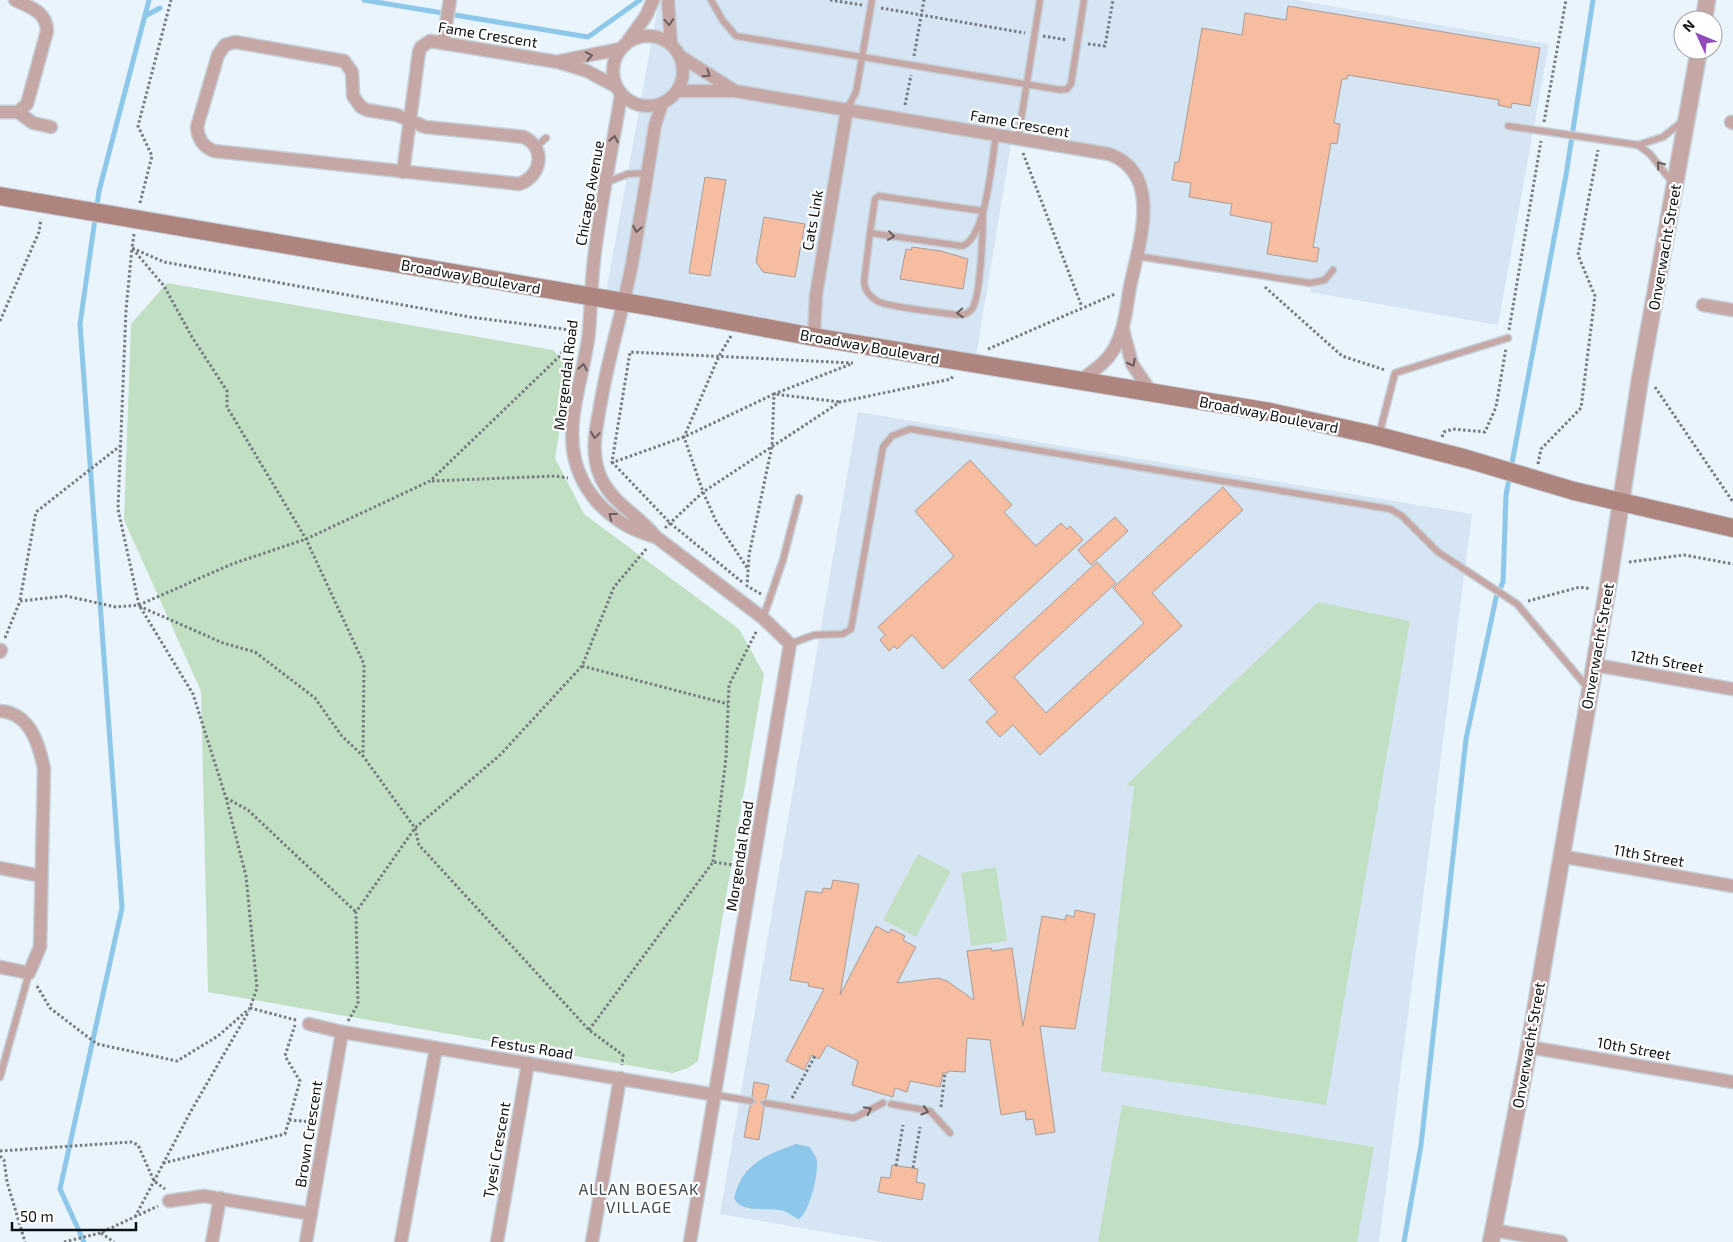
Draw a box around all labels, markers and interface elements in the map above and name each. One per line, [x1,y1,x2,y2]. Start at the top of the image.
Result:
north arrow [1673,10,1723,60]
text: N [1679,16,1698,35]
street label: Fame Crescent [437,17,539,51]
one-way arrow [664,18,675,26]
one-way arrow [585,51,594,62]
one-way arrow [702,68,711,77]
street label: Fame Crescent [969,105,1071,141]
one-way arrow [609,135,619,143]
street label: Chicago Avenue [571,139,607,247]
one-way arrow [1656,161,1665,170]
street label: Onverwacht Street [1644,182,1684,312]
street label: Cats Link [798,188,826,252]
one-way arrow [633,224,643,233]
one-way arrow [887,230,896,240]
street label: Broadway Boulevard [400,255,542,297]
one-way arrow [955,308,963,319]
street label: Morgendal Road [549,319,581,431]
street label: Broadway Boulevard [799,325,941,367]
one-way arrow [1126,358,1136,367]
one-way arrow [578,363,588,371]
street label: Broadway Boulevard [1198,392,1340,436]
one-way arrow [591,430,601,439]
one-way arrow [608,513,618,522]
street label: Onverwacht Street [1577,581,1617,711]
street label: 12th Street [1629,646,1705,676]
street label: Morgendal Road [721,800,757,912]
street label: 11th Street [1612,840,1686,870]
street label: Onverwacht Street [1508,980,1548,1110]
street label: Festus Road [489,1032,575,1062]
street label: 10th Street [1596,1033,1673,1063]
street label: Brown Crescent [291,1079,325,1189]
street label: Tyesi Crescent [479,1100,513,1200]
one-way arrow [920,1105,929,1115]
one-way arrow [863,1106,872,1116]
district label: ALLAN BOESAK VILLAGE [578,1179,700,1216]
scale bar [12,1200,136,1232]
text: 50 m [20,1207,54,1225]

